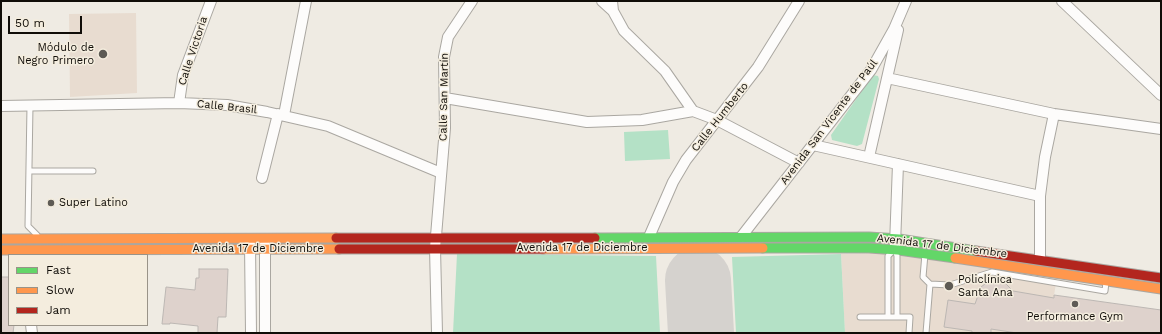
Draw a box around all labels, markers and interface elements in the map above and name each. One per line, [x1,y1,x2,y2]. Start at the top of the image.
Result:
scale bar [10,8,84,34]
street label: Calle Victoria [176,15,210,87]
text: 50 m [15,16,45,30]
place label: Módulo de Negro Primero [17,41,94,67]
marker: Módulo de Negro Primero [97,48,109,60]
street label: Calle San Martín [437,53,451,141]
street label: Avenida San Vicente de Paúl [778,57,880,187]
street label: Calle Humberto [689,80,751,154]
street label: Calle Brasil [196,97,258,117]
place label: Super Latino [59,196,128,210]
marker: Super Latino [46,198,56,208]
street label: Avenida 17 de Diciembre [876,231,1008,261]
street label: Avenida 17 de Diciembre [516,241,648,255]
street label: Avenida 17 de Diciembre [192,242,324,256]
legend [8,254,148,326]
text: Fast [46,263,71,277]
place label: Policlínica Santa Ana [958,273,1013,299]
marker: Policlínica Santa Ana [943,280,955,292]
text: Slow [46,283,74,297]
marker: Performance Gym [1070,299,1080,309]
text: Jam [46,303,71,317]
place label: Performance Gym [1027,310,1123,324]

